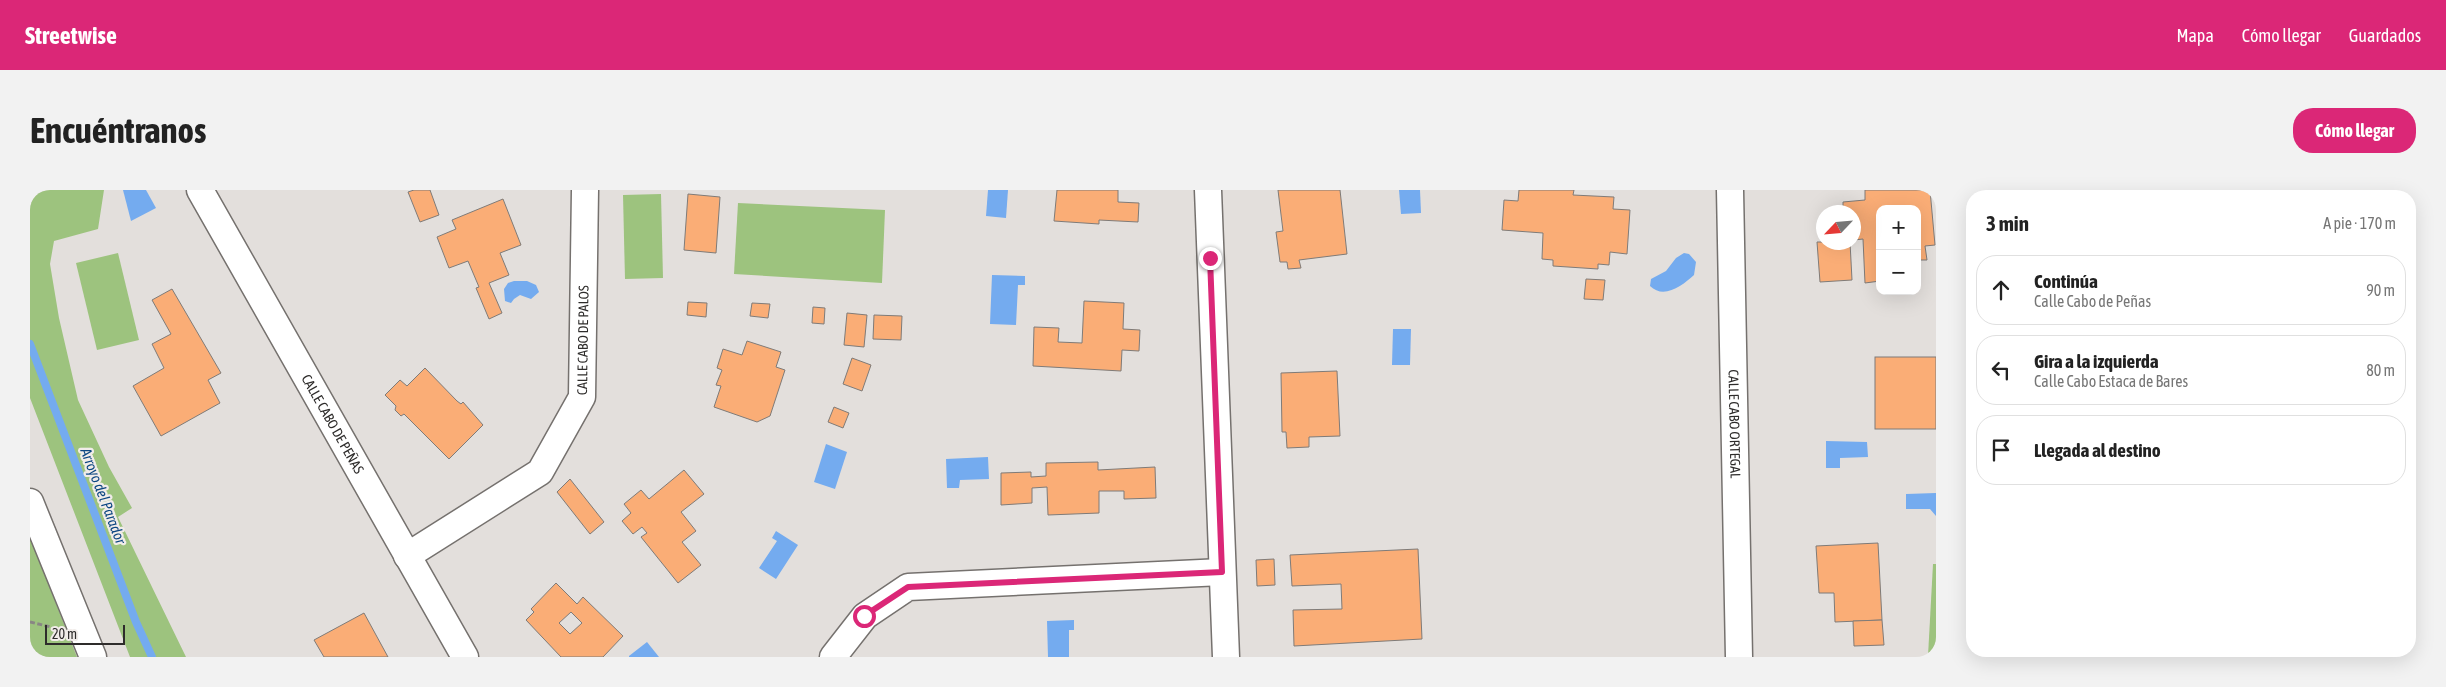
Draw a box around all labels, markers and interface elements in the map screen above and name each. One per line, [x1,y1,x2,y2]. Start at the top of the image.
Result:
text: Streetwise [25,22,117,49]
text: Mapa [2176,25,2214,46]
text: Cómo llegar [2242,25,2321,46]
text: Guardados [2349,25,2421,46]
button: Cómo llegar [2293,108,2416,153]
text: Encuéntranos [30,110,206,150]
north arrow [1816,205,1861,250]
map controls [1876,205,1921,295]
button: + [1876,205,1921,250]
text: 3 min [1986,211,2029,235]
text: A pie · 170 m [2323,214,2396,232]
route end [1199,247,1222,270]
button: − [1876,250,1921,295]
text: Continúa [2034,270,2098,292]
icon: ahead [1987,276,2015,304]
text: 90 m [2366,281,2395,299]
street label: CALLE CABO DE PALOS [574,285,592,395]
text: Calle Cabo de Peñas [2034,292,2151,310]
text: Gira a la izquierda [2034,350,2159,372]
icon: left [1987,356,2015,384]
text: 80 m [2366,361,2395,379]
street label: CALLE CABO ORTEGAL [1725,369,1744,479]
street label: CALLE CABO DE PEÑAS [298,372,367,476]
text: Calle Cabo Estaca de Bares [2034,372,2188,390]
icon: arrive [1987,436,2015,464]
text: Llegada al destino [2034,439,2161,461]
water label: Arroyo del Parador [77,444,130,547]
route start [853,605,876,628]
scale bar [45,622,125,645]
text: 20 m [52,626,77,642]

